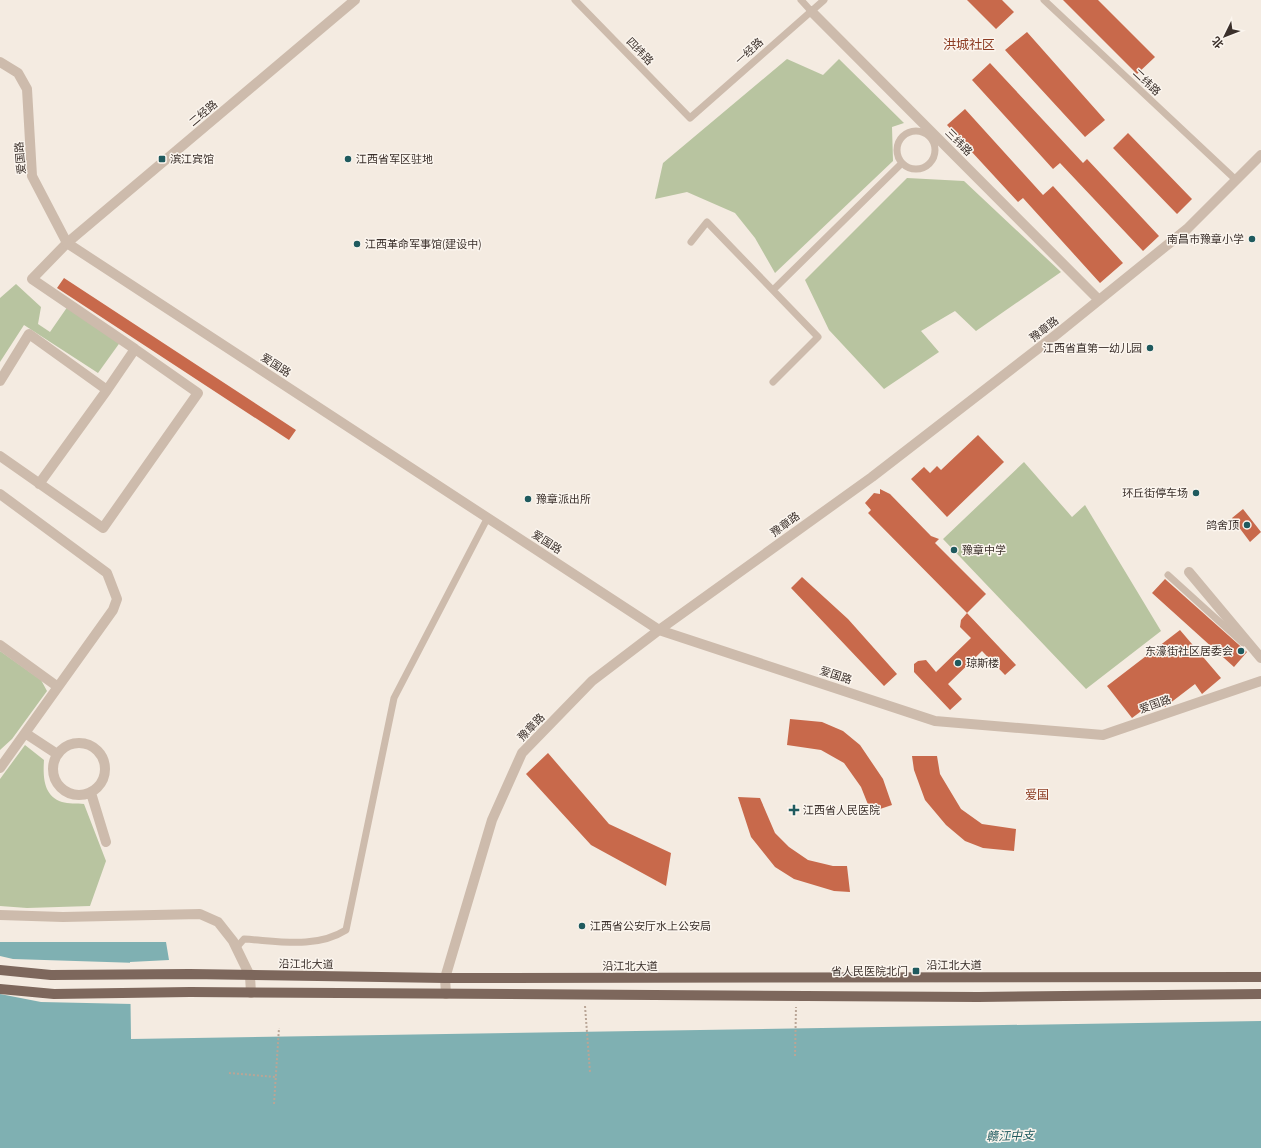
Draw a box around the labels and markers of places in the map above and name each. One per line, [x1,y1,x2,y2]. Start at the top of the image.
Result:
place label: 滨江宾馆 [170,152,214,167]
place label: 江西省军区驻地 [356,152,433,167]
marker: 滨江宾馆 [157,154,167,164]
marker: 江西省军区驻地 [343,154,353,164]
place label: 南昌市豫章小学 [1167,232,1244,247]
marker: 南昌市豫章小学 [1247,234,1257,244]
place label: 江西革命军事馆(建设中) [365,237,482,252]
marker: 江西革命军事馆(建设中) [352,239,362,249]
place label: 江西省直第一幼儿园 [1043,341,1142,356]
marker: 江西省直第一幼儿园 [1145,343,1155,353]
place label: 环丘街停车场 [1122,486,1188,501]
marker: 环丘街停车场 [1191,488,1201,498]
place label: 豫章派出所 [536,492,591,507]
marker: 豫章派出所 [523,494,533,504]
place label: 鸽舍顶 [1206,518,1239,533]
marker: 鸽舍顶 [1242,520,1252,530]
place label: 豫章中学 [962,543,1006,558]
marker: 豫章中学 [949,545,959,555]
place label: 东濠街社区居委会 [1145,644,1233,659]
marker: 东濠街社区居委会 [1236,646,1246,656]
place label: 琼斯楼 [966,656,999,671]
marker: 琼斯楼 [953,658,963,668]
place label: 江西省人民医院 [803,803,880,818]
marker: 江西省人民医院 [788,804,800,816]
place label: 江西省公安厅水上公安局 [590,919,711,934]
marker: 江西省公安厅水上公安局 [577,921,587,931]
place label: 省人民医院北门 [831,964,908,979]
marker: 省人民医院北门 [911,966,921,976]

